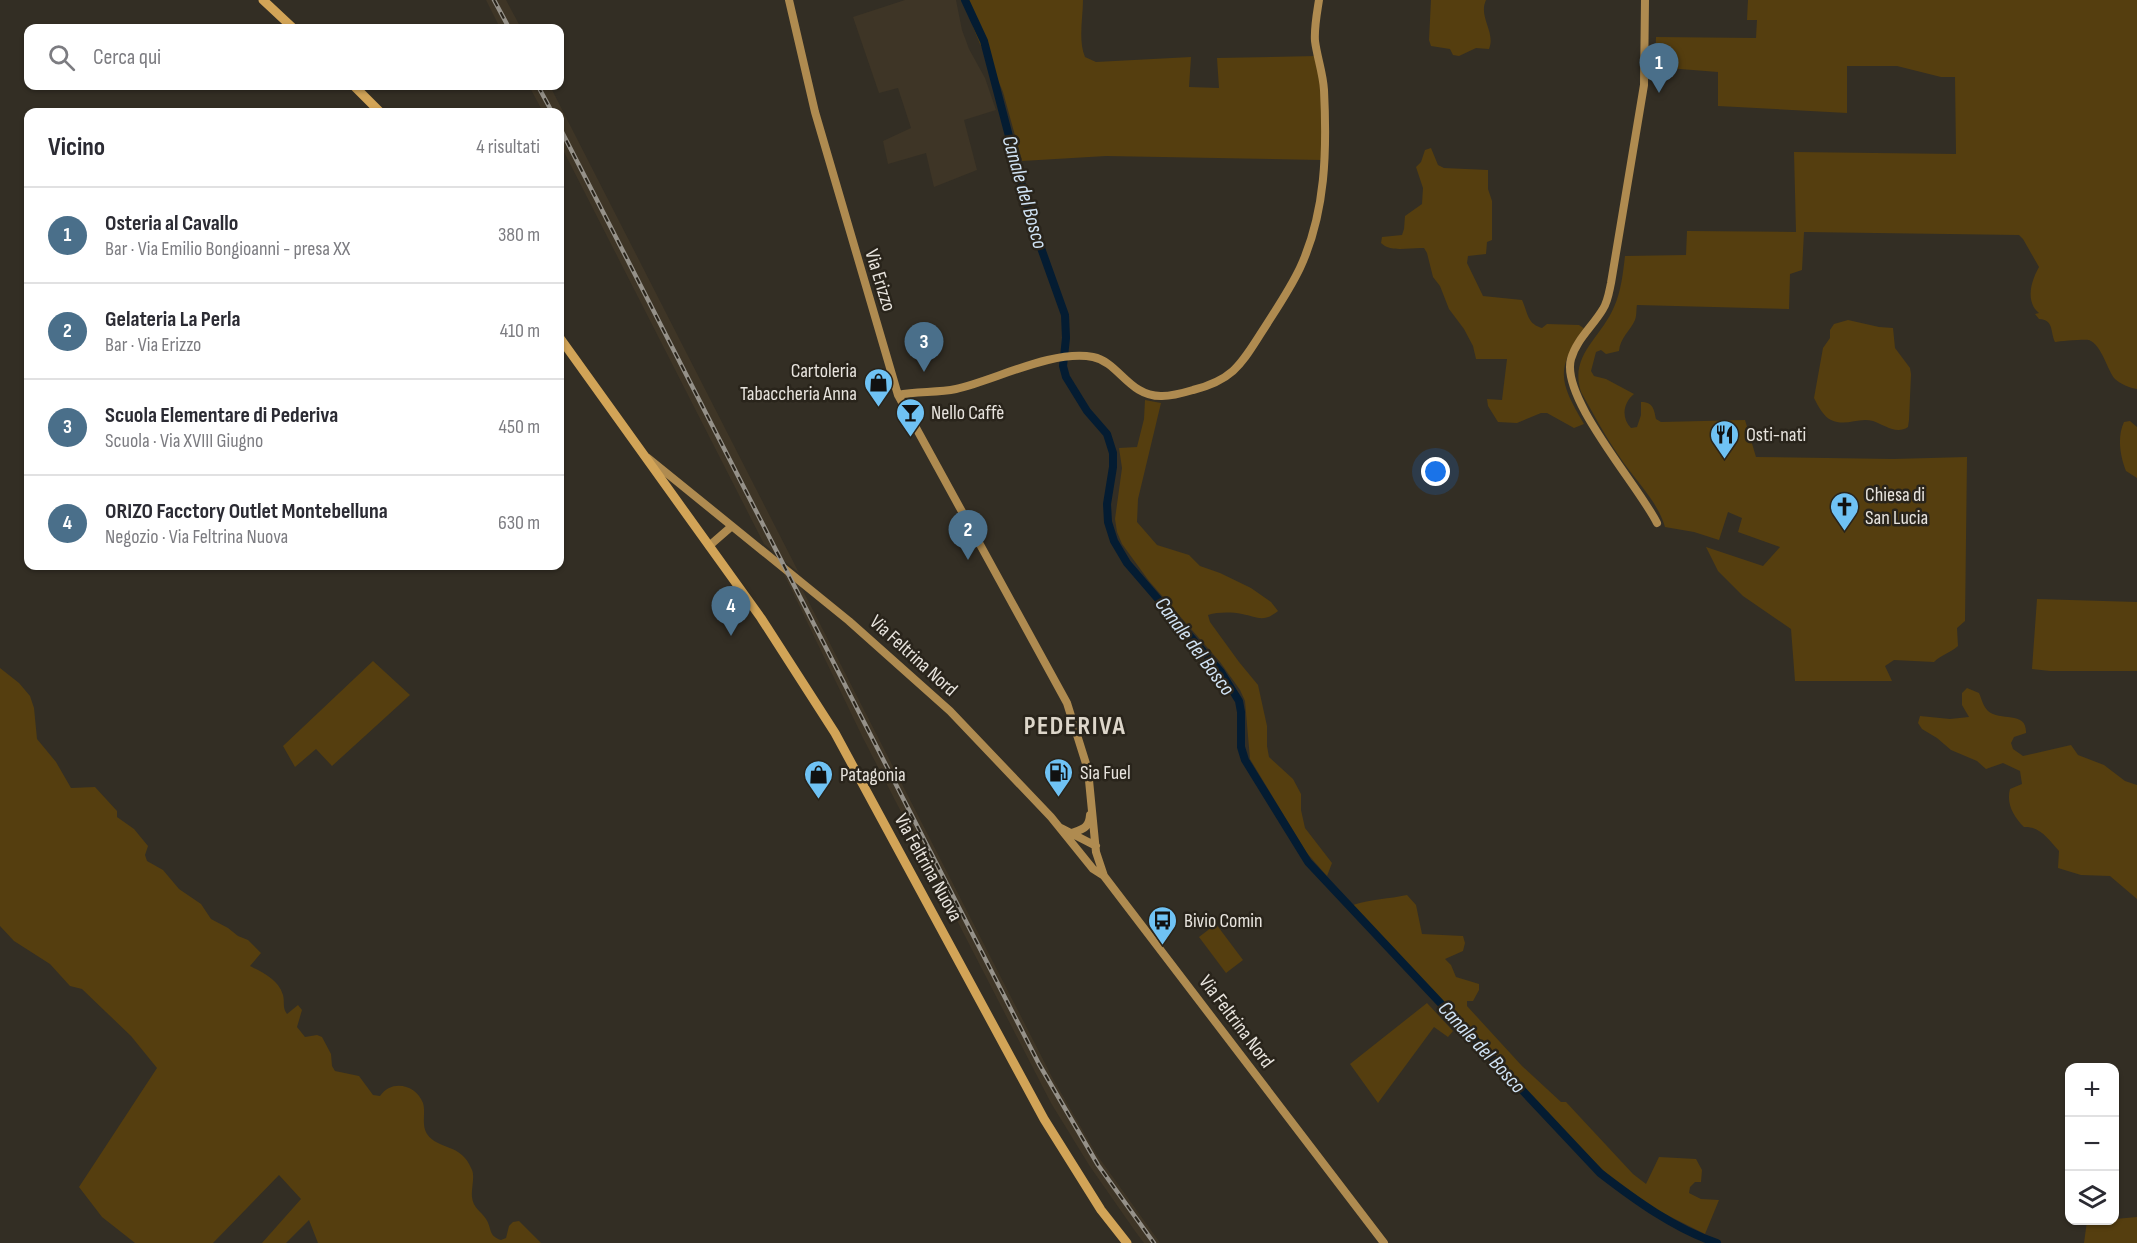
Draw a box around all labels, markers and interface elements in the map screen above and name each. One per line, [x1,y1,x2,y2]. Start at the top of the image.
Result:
search box [24,24,564,90]
icon: search [45,41,78,74]
text: Cerca qui [93,44,161,71]
pin: 1 [1640,44,1678,93]
text: Vicino [48,132,105,163]
water label: Canale del Bosco [996,133,1053,252]
text: 4 risultati [476,135,540,159]
text: Osteria al Cavallo [105,210,238,237]
text: 1 [64,223,71,247]
text: 380 m [498,223,540,247]
text: Bar · Via Emilio Bongioanni - presa XX [105,237,350,261]
street label: Via Erizzo [859,246,901,314]
text: Gelateria La Perla [105,306,240,333]
text: 2 [63,319,72,343]
text: 410 m [500,319,540,343]
pin: 3 [904,322,944,372]
text: Bar · Via Erizzo [105,333,201,357]
place label: Cartoleria Tabaccheria Anna [740,359,857,406]
shop icon: Cartoleria Tabaccheria Anna [862,366,894,408]
bar icon: Nello Caffè [894,396,926,438]
place label: Nello Caffè [931,401,1004,425]
text: Scuola Elementare di Pederiva [105,402,338,429]
text: 3 [63,415,72,439]
text: 450 m [499,415,540,439]
restaurant icon: Osti-nati [1709,418,1741,460]
place label: Osti-nati [1746,423,1806,447]
text: Scuola · Via XVIII Giugno [105,429,263,453]
your location [1421,457,1450,486]
place label: Chiesa di San Lucia [1865,483,1928,530]
church icon: Chiesa di San Lucia [1828,490,1860,532]
text: ORIZO Facctory Outlet Montebelluna [105,498,388,525]
pin: 2 [948,510,988,560]
text: 4 [63,511,72,535]
text: 630 m [498,511,540,535]
text: Negozio · Via Feltrina Nuova [105,525,288,549]
pin: 4 [712,586,750,636]
water label: Canale del Bosco [1150,592,1240,701]
street label: Via Feltrina Nord [864,610,962,701]
district label: PEDERIVA [1024,711,1126,742]
fuel station icon: Sia Fuel [1043,756,1075,798]
shop icon: Patagonia [803,758,835,800]
place label: Sia Fuel [1080,761,1131,785]
place label: Patagonia [840,763,906,787]
street label: Via Feltrina Nuova [889,809,968,926]
bus stop icon: Bivio Comin [1147,904,1179,946]
place label: Bivio Comin [1184,909,1263,933]
street label: Via Feltrina Nord [1194,970,1279,1073]
water label: Canale del Bosco [1433,996,1531,1099]
map controls [2065,1063,2119,1225]
button: + [2065,1063,2119,1117]
button: − [2065,1117,2119,1171]
button: layers [2065,1171,2119,1225]

